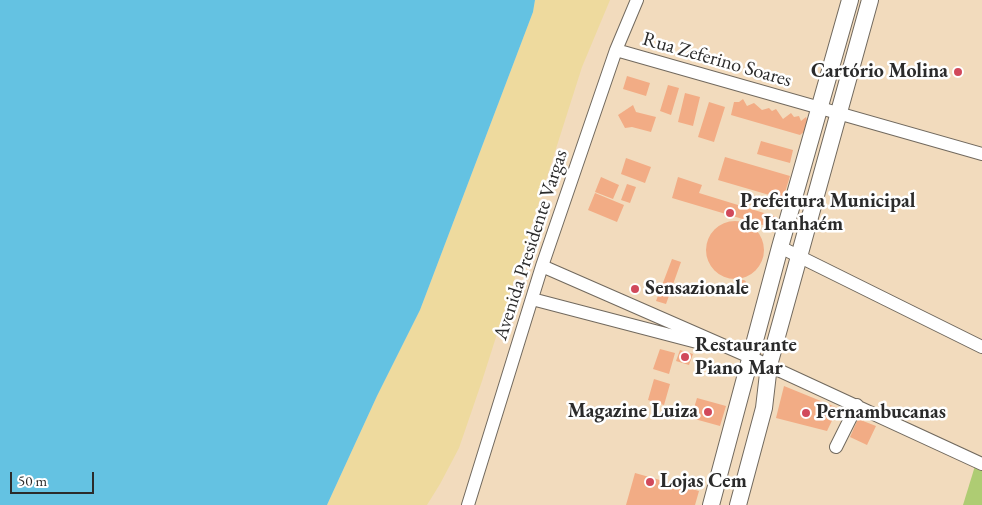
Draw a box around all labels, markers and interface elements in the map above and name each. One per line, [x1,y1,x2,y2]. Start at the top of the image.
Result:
street label: Rua Zeferino Soares [640,27,794,93]
place label: Cartório Molina [811,60,948,84]
marker: Cartório Molina [952,66,964,78]
street label: Avenida Presidente Vargas [489,147,573,343]
place label: Prefeitura Municipal de Itanhaém [740,190,915,237]
marker: Prefeitura Municipal de Itanhaém [724,207,736,219]
place label: Sensazionale [645,277,749,301]
marker: Sensazionale [629,283,641,295]
place label: Restaurante Piano Mar [695,334,797,381]
marker: Restaurante Piano Mar [679,351,691,363]
place label: Magazine Luiza [568,400,698,424]
place label: Pernambucanas [816,401,946,425]
marker: Magazine Luiza [702,406,714,418]
marker: Pernambucanas [800,407,812,419]
scale bar [12,462,96,494]
place label: Lojas Cem [660,470,747,494]
text: 50 m [18,471,47,490]
marker: Lojas Cem [644,476,656,488]

